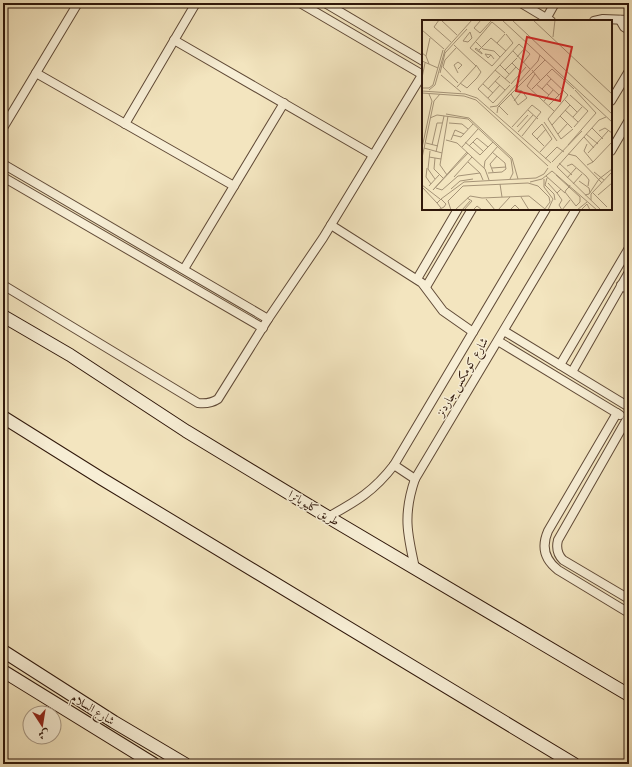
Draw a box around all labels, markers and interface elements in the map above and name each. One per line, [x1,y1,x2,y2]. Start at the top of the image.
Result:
inset map [422,20,612,210]
street label: شارع كومكس جاردنز [431,334,495,423]
street label: طريق كليوباترا [284,487,343,531]
street label: شارع السلام [67,689,118,731]
north arrow [22,705,62,745]
text: ش [37,725,51,743]

